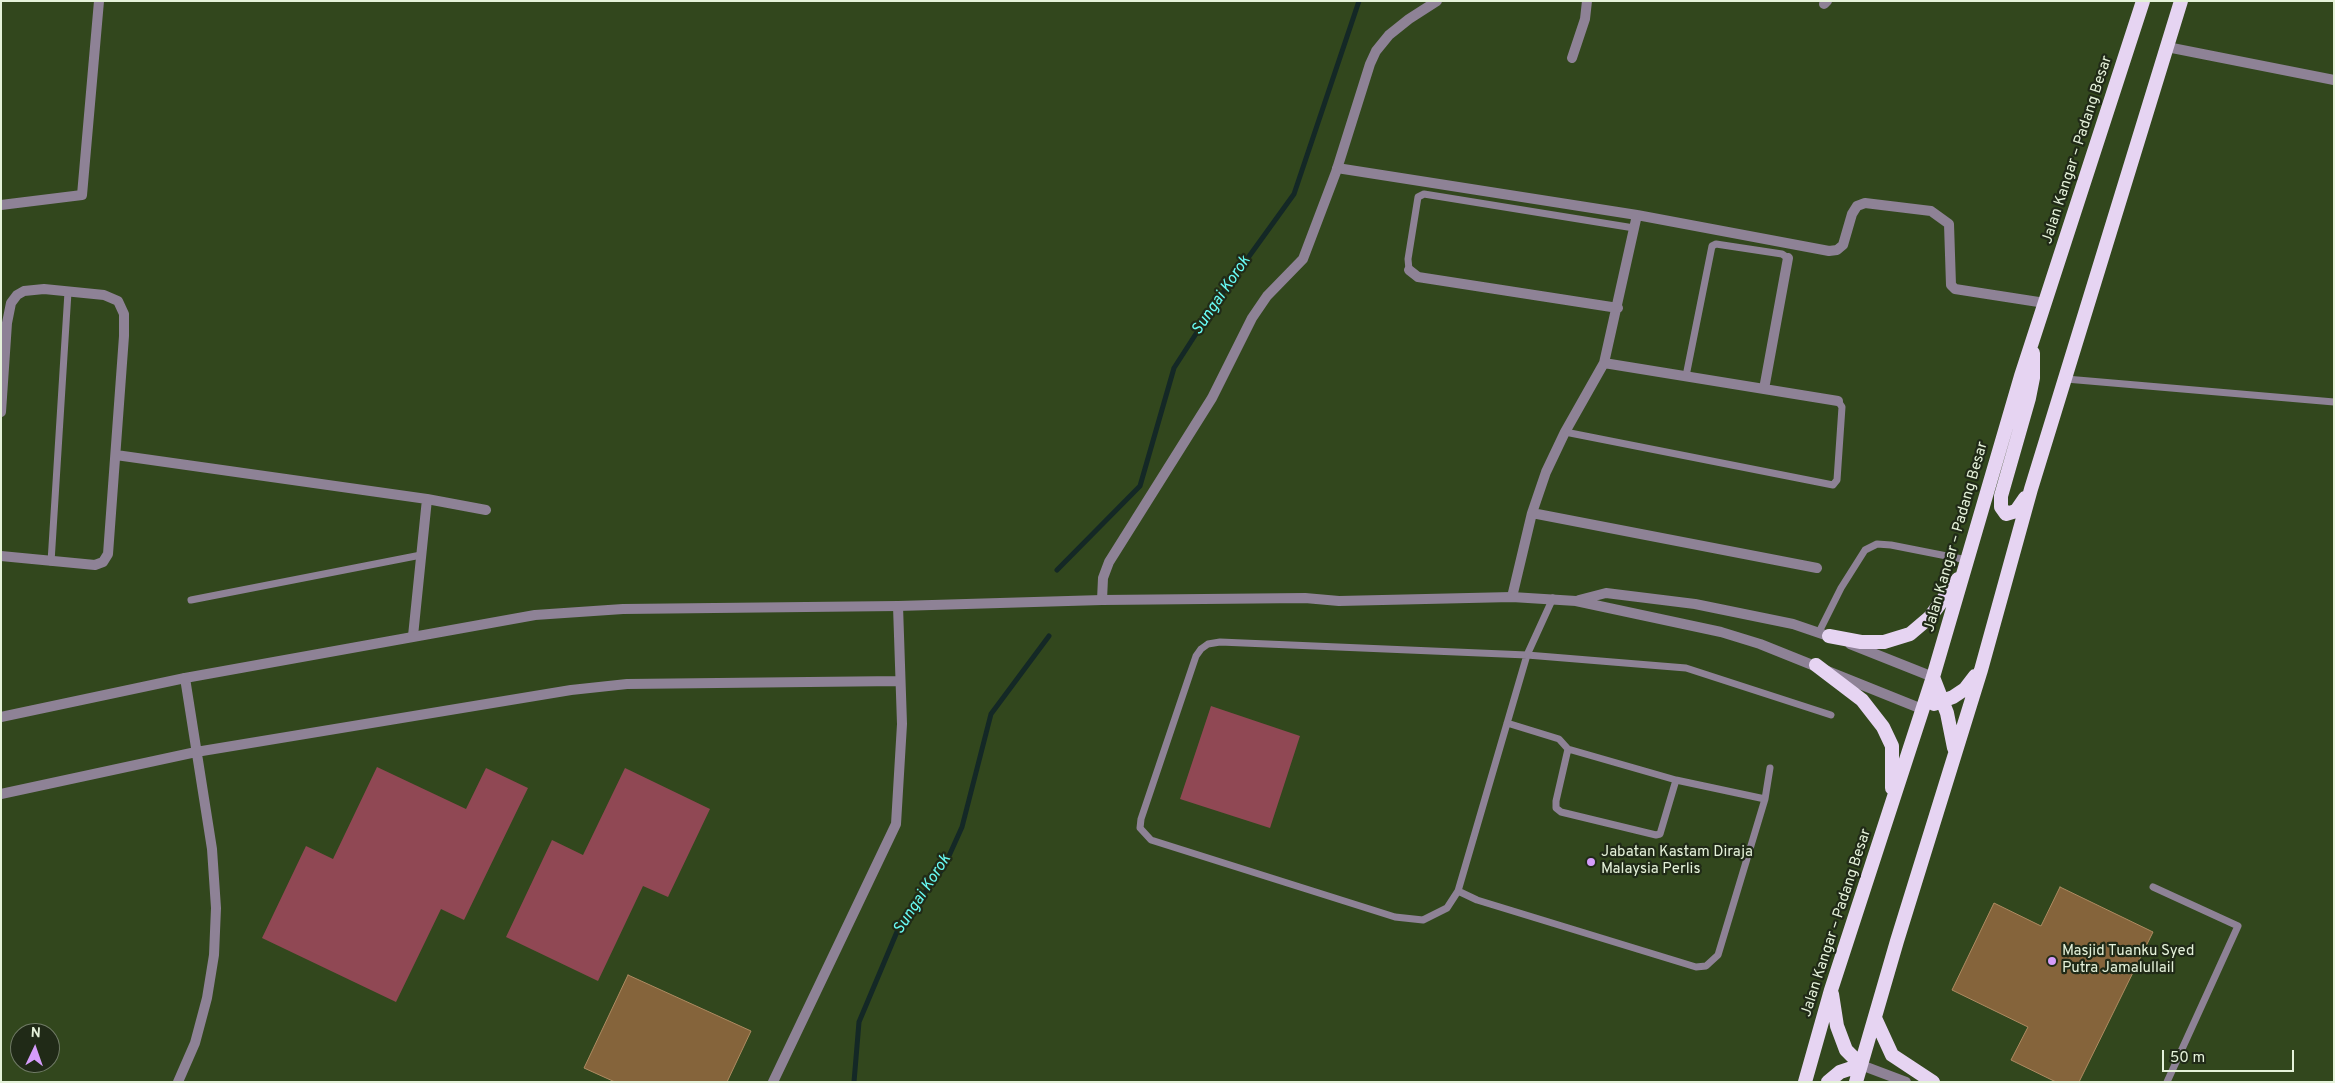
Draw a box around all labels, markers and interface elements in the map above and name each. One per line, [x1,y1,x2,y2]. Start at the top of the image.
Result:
street label: Jalan Kangar – Padang Besar [2039,54,2117,246]
water label: Sungai Korok [1188,253,1256,339]
street label: Jalan Kangar – Padang Besar [1921,440,1993,634]
street label: Jalan Kangar – Padang Besar [1798,827,1876,1019]
place label: Jabatan Kastam Diraja Malaysia Perlis [1601,844,1753,879]
water label: Sungai Korok [890,851,956,939]
marker: Jabatan Kastam Diraja Malaysia Perlis [1585,856,1597,868]
place label: Masjid Tuanku Syed Putra Jamalullail [2062,943,2194,978]
marker: Masjid Tuanku Syed Putra Jamalullail [2046,955,2058,967]
north arrow [10,1023,60,1073]
text: N [30,1025,41,1042]
scale bar [2165,1040,2298,1072]
text: 50 m [2170,1049,2205,1068]

